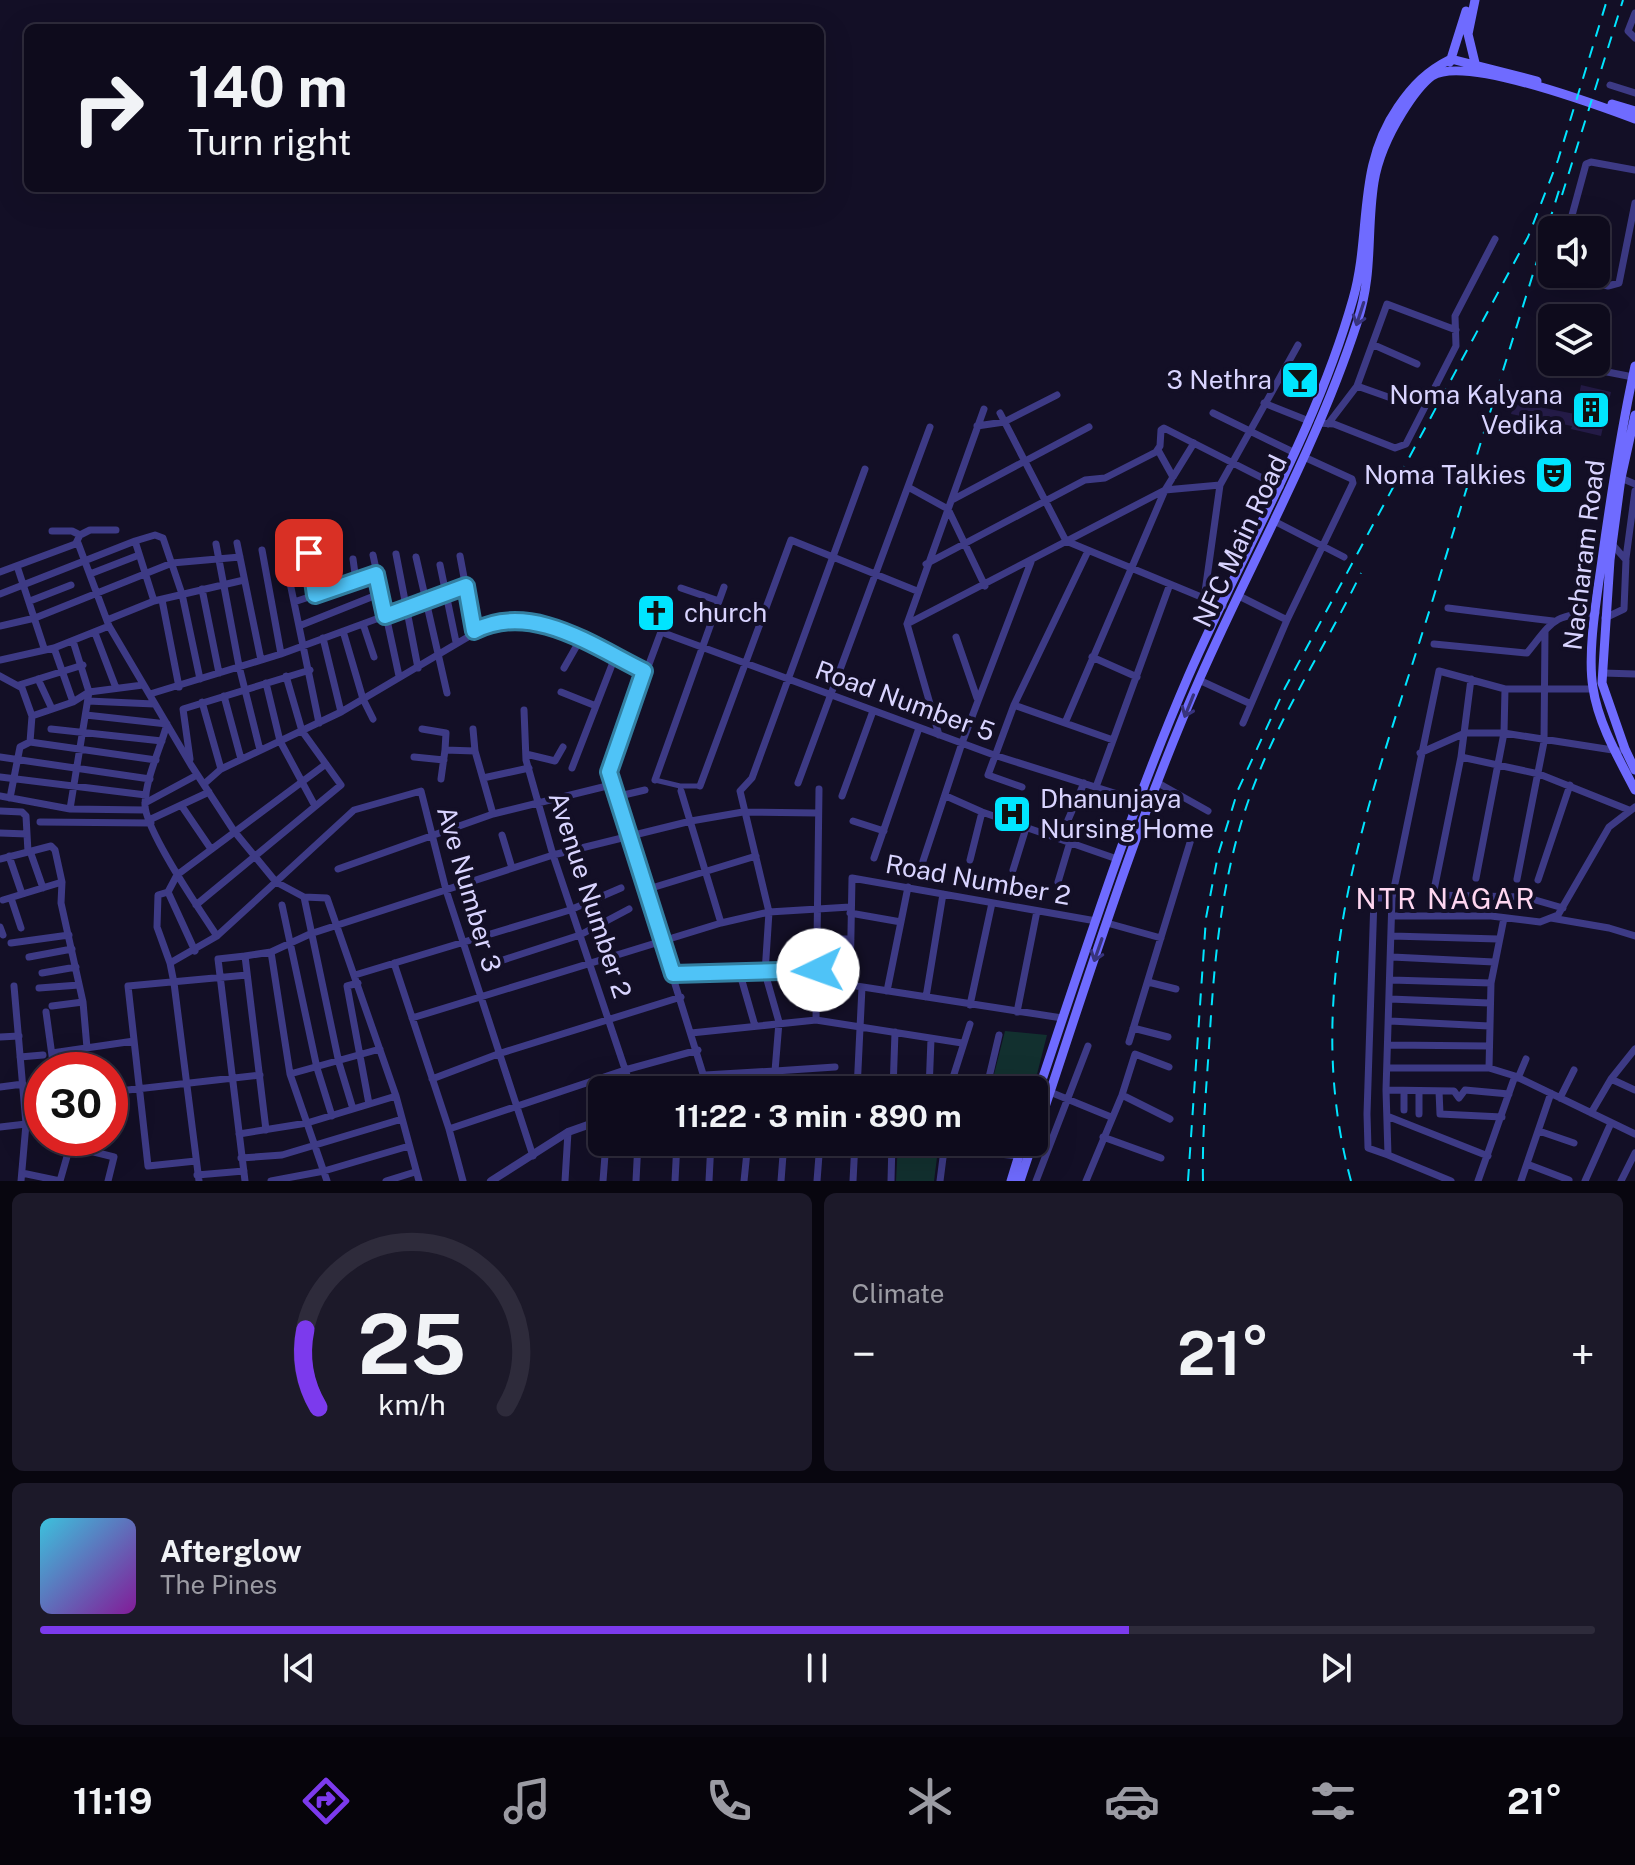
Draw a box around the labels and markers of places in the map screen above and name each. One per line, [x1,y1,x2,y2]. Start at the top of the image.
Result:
bar icon: 3 Nethra [1279,359,1321,401]
place label: 3 Nethra [1167,364,1272,395]
place label: Noma Kalyana Vedika [1389,379,1563,440]
building icon: Noma Kalyana Vedika [1570,389,1612,431]
theatre icon: Noma Talkies [1533,454,1575,496]
place label: Noma Talkies [1364,459,1526,490]
pin [275,519,343,587]
church icon: church [635,592,677,634]
place label: church [684,597,767,628]
place label: Dhanunjaya Nursing Home [1040,783,1214,844]
hospital icon: Dhanunjaya Nursing Home [991,793,1033,835]

